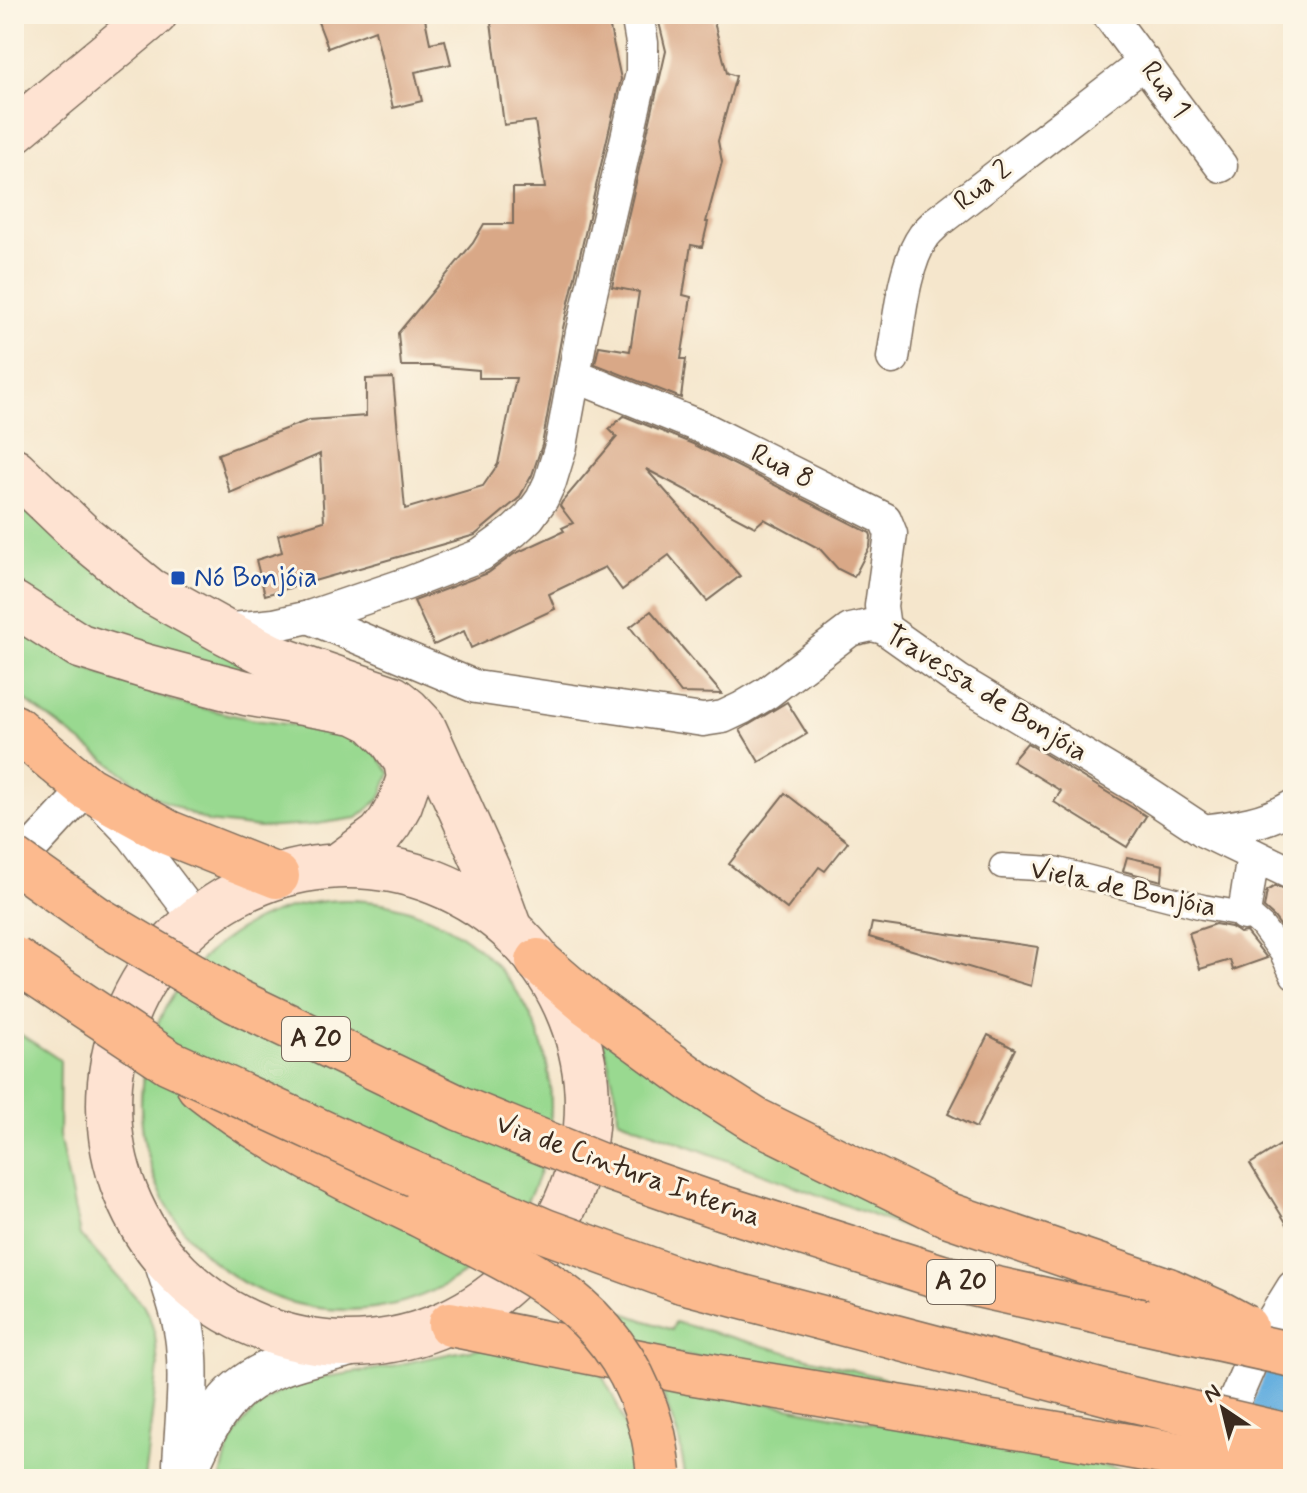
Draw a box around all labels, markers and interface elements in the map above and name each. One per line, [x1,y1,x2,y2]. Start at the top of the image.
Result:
street label: Rua 1 [1131,54,1199,126]
street label: Rua 2 [946,152,1020,220]
street label: Rua 8 [744,436,820,498]
place label: Nó Bonjóia [194,560,317,597]
marker: Nó Bonjóia [169,569,187,587]
street label: Travessa de Bonjóia [878,617,1094,771]
street label: Viela de Bonjóia [1027,851,1219,927]
road number: A 20 [282,1017,350,1061]
street label: Via de Cintura Interna [490,1106,766,1236]
road number: A 20 [927,1260,995,1304]
north arrow [1183,1369,1263,1449]
text: N [1199,1379,1227,1410]

